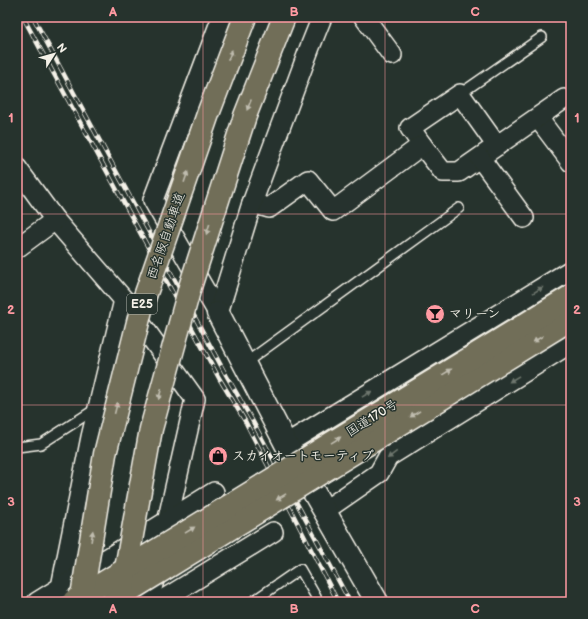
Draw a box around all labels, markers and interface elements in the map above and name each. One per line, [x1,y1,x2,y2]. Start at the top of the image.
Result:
text: A [108,4,117,20]
text: B [289,4,299,20]
text: C [470,4,480,20]
north arrow [34,34,74,74]
text: N [54,41,69,55]
one-way arrow [228,48,234,60]
one-way arrow [246,100,252,111]
text: 1 [8,110,14,126]
text: 1 [574,110,580,126]
one-way arrow [183,170,189,182]
street label: 西名阪自動車道 [144,190,188,282]
one-way arrow [205,223,211,235]
one-way arrow [532,287,544,294]
road number: E25 [127,294,157,314]
text: 2 [7,302,15,318]
text: 2 [573,302,581,318]
bar icon: マリーン [424,303,446,325]
place label: マリーン [449,306,500,322]
one-way arrow [533,335,543,343]
one-way arrow [441,369,453,376]
one-way arrow [508,375,520,382]
one-way arrow [157,388,163,400]
one-way arrow [361,391,373,398]
street label: 国道170号 [343,396,401,440]
one-way arrow [114,402,120,414]
one-way arrow [409,411,421,418]
one-way arrow [330,437,342,444]
shop icon: スカイオートモーティブ [207,445,229,467]
place label: スカイオートモーティブ [232,448,374,464]
one-way arrow [386,451,397,459]
one-way arrow [275,493,286,501]
text: 3 [7,494,15,510]
text: 3 [573,494,581,510]
one-way arrow [184,527,196,534]
one-way arrow [89,530,95,542]
text: A [108,601,117,617]
text: B [289,601,299,617]
text: C [470,601,480,617]

